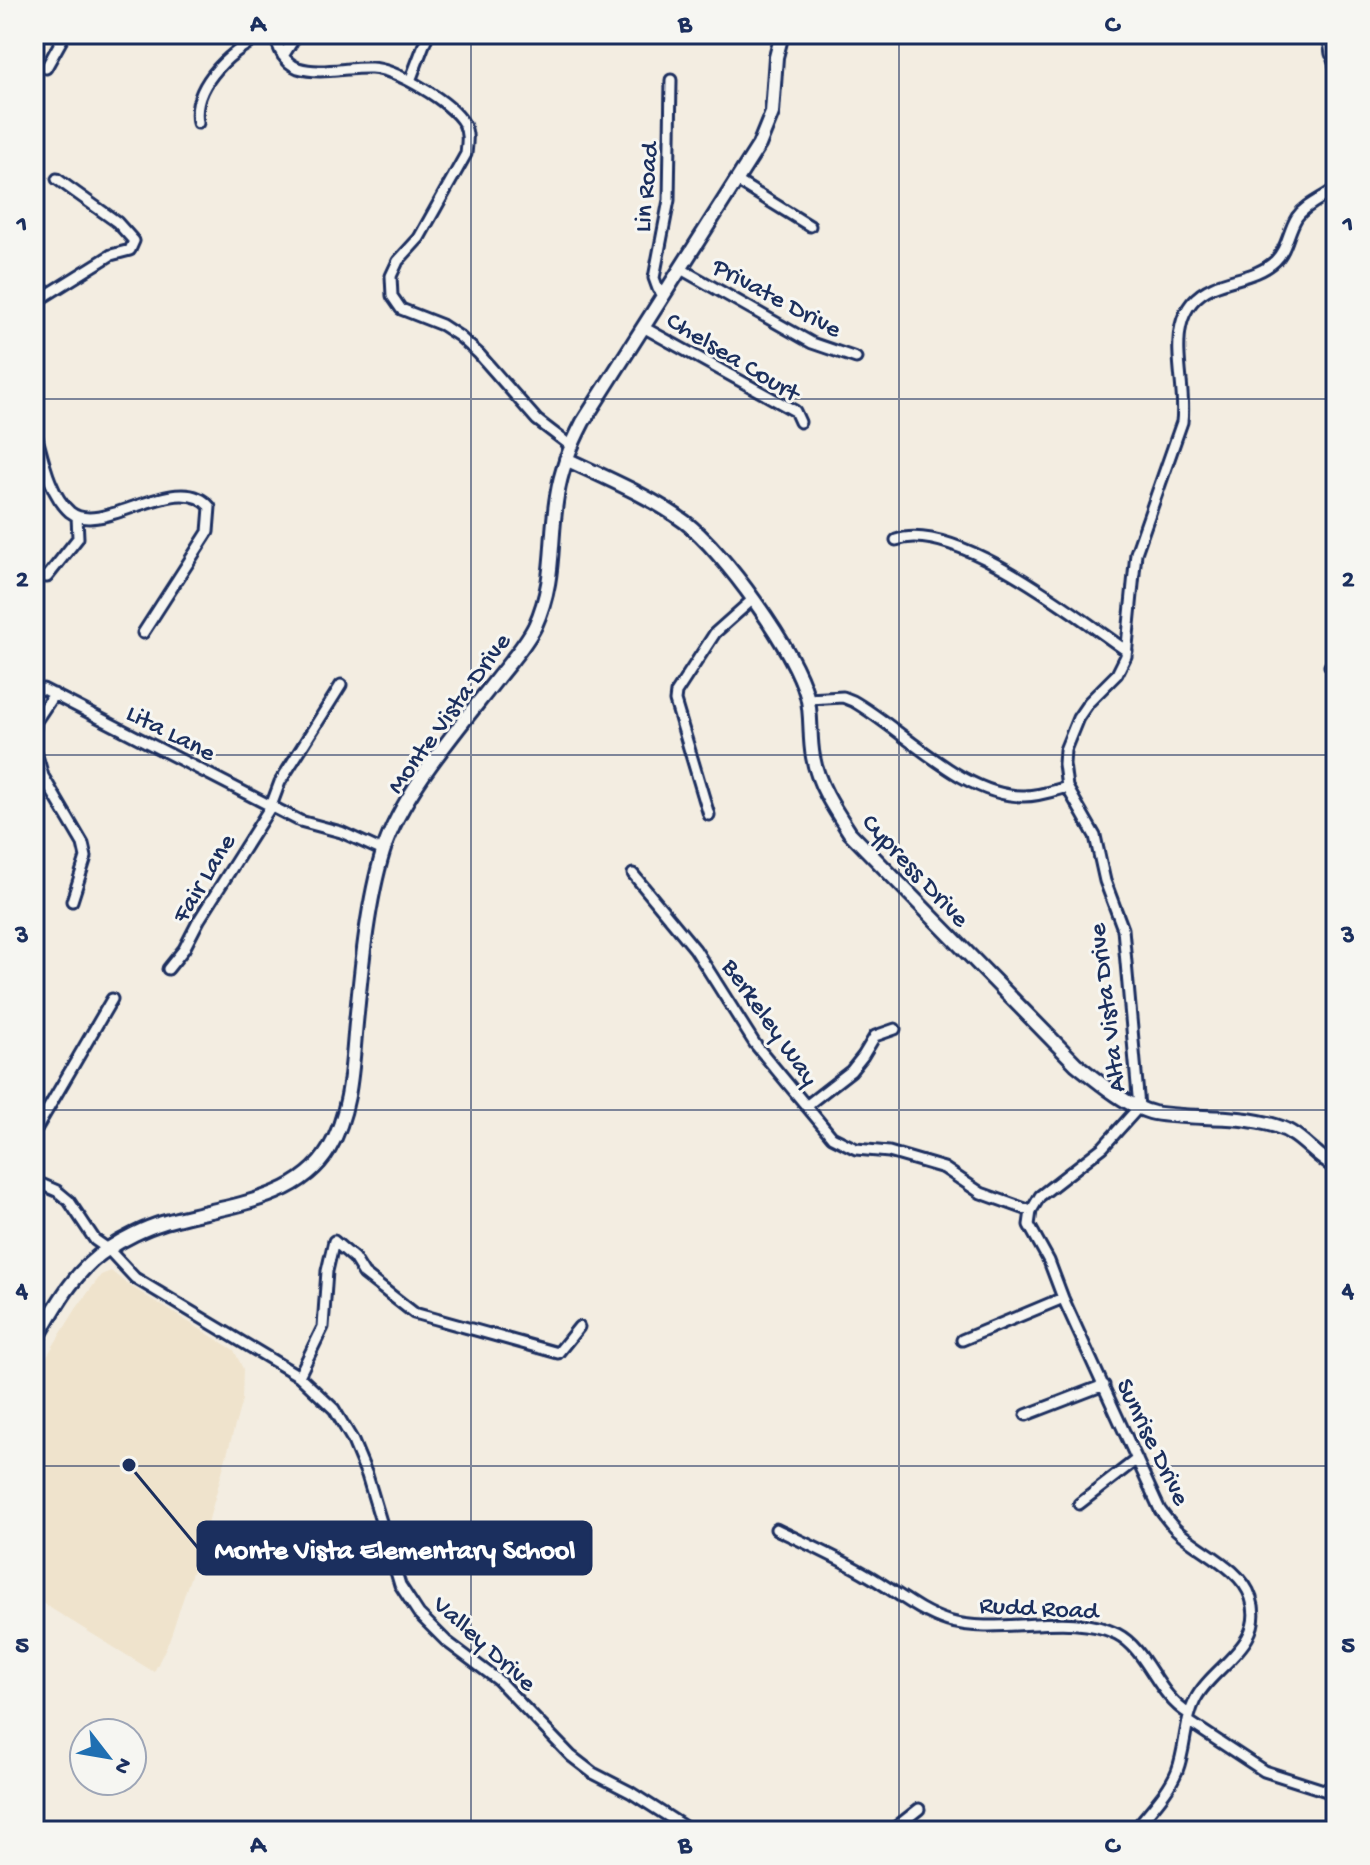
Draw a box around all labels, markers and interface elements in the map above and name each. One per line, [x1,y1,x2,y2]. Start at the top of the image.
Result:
text: A [249,11,267,42]
text: B [677,11,693,42]
text: C [1105,11,1122,42]
street label: Lin Road [629,139,668,234]
text: 1 [16,211,27,242]
text: 1 [1342,211,1353,242]
street label: Private Drive [705,252,846,347]
street label: Chelsea Court [659,307,806,412]
text: 2 [16,566,29,597]
text: 2 [1342,566,1355,597]
street label: Monte Vista Drive [382,628,520,801]
street label: Lita Lane [120,699,220,771]
street label: Cypress Drive [853,809,975,936]
street label: Fair Lane [167,829,245,930]
street label: Alta Vista Drive [1084,921,1135,1094]
text: 3 [14,922,29,953]
text: 3 [1340,922,1355,953]
street label: Berkeley Way [712,953,824,1093]
text: 4 [15,1277,29,1308]
text: 4 [1341,1277,1355,1308]
street label: Sunrise Drive [1107,1374,1195,1512]
callout: Monte Vista Elementary School [198,1522,591,1574]
text: Monte Vista Elementary School [214,1536,576,1569]
street label: Valley Drive [424,1590,542,1701]
street label: Rudd Road [978,1592,1101,1629]
text: 5 [15,1632,29,1663]
text: 5 [1341,1632,1355,1663]
north arrow [68,1717,148,1797]
text: N [107,1752,137,1778]
text: A [249,1832,267,1863]
text: B [677,1832,693,1863]
text: C [1105,1832,1122,1863]

